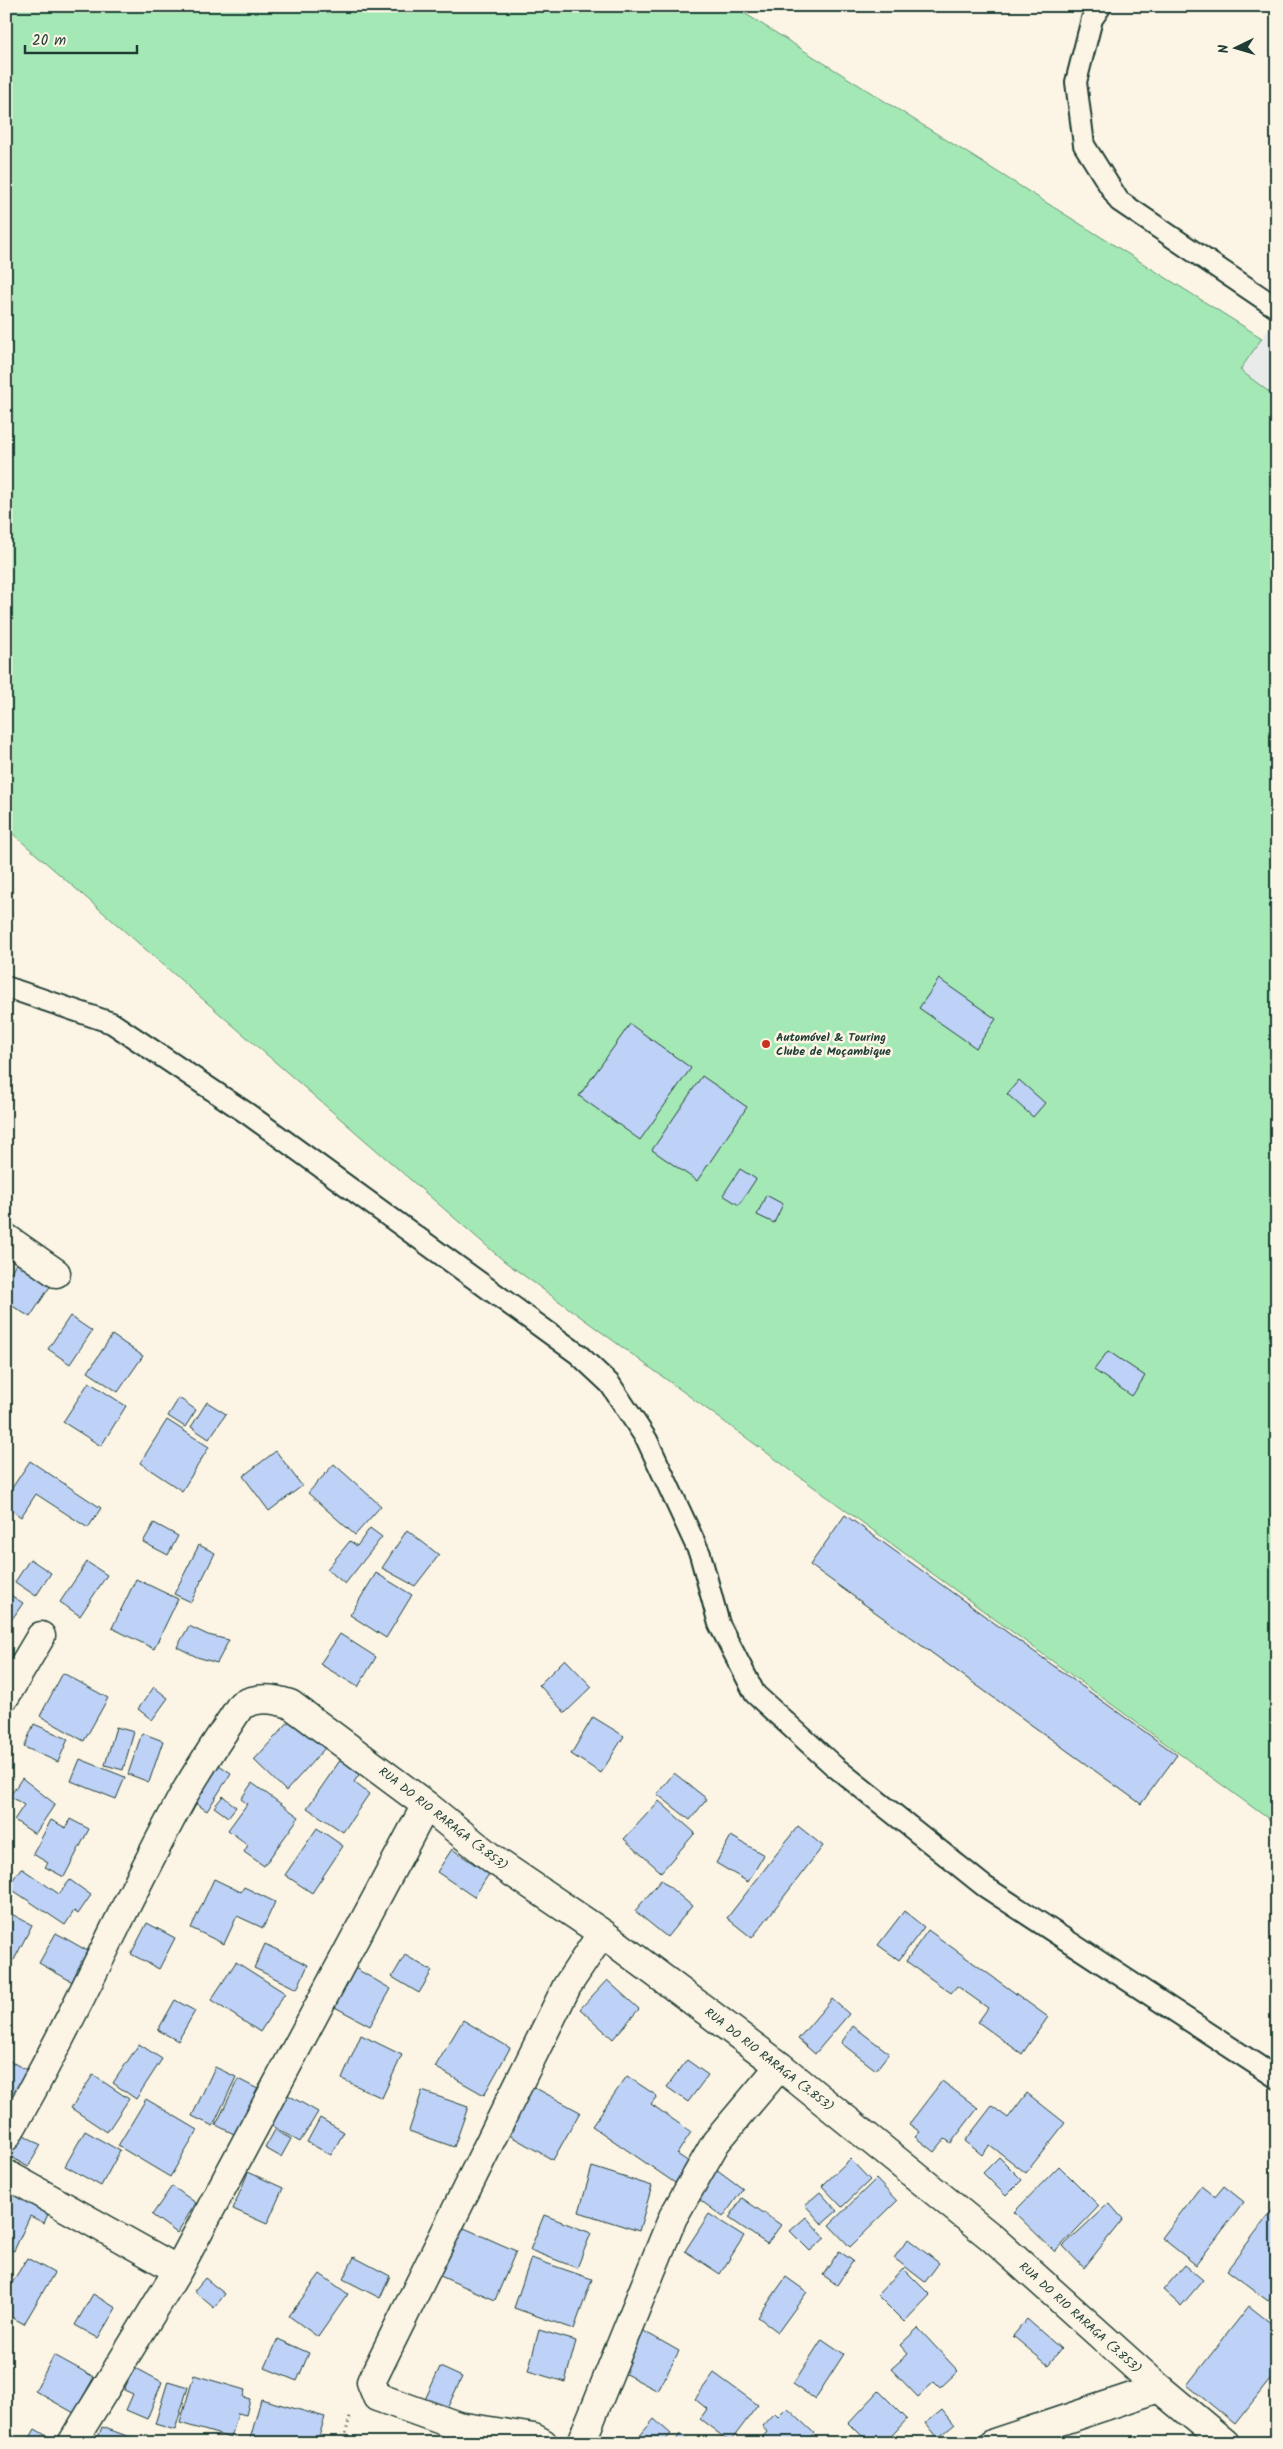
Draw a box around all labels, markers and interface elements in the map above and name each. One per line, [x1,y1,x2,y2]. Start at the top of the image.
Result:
scale bar [25,22,138,54]
north arrow [1210,22,1260,72]
text: 20 m [32,29,66,53]
text: N [1213,44,1235,54]
place label: Automóvel & Touring Clube de Moçambique [776,1028,891,1061]
marker: Automóvel & Touring Clube de Moçambique [760,1038,772,1050]
street label: RUA DO RIO RARAGA (3.853) [374,1762,512,1876]
street label: RUA DO RIO RARAGA (3.853) [700,2003,838,2117]
street label: RUA DO RIO RARAGA (3.853) [1014,2258,1146,2378]

